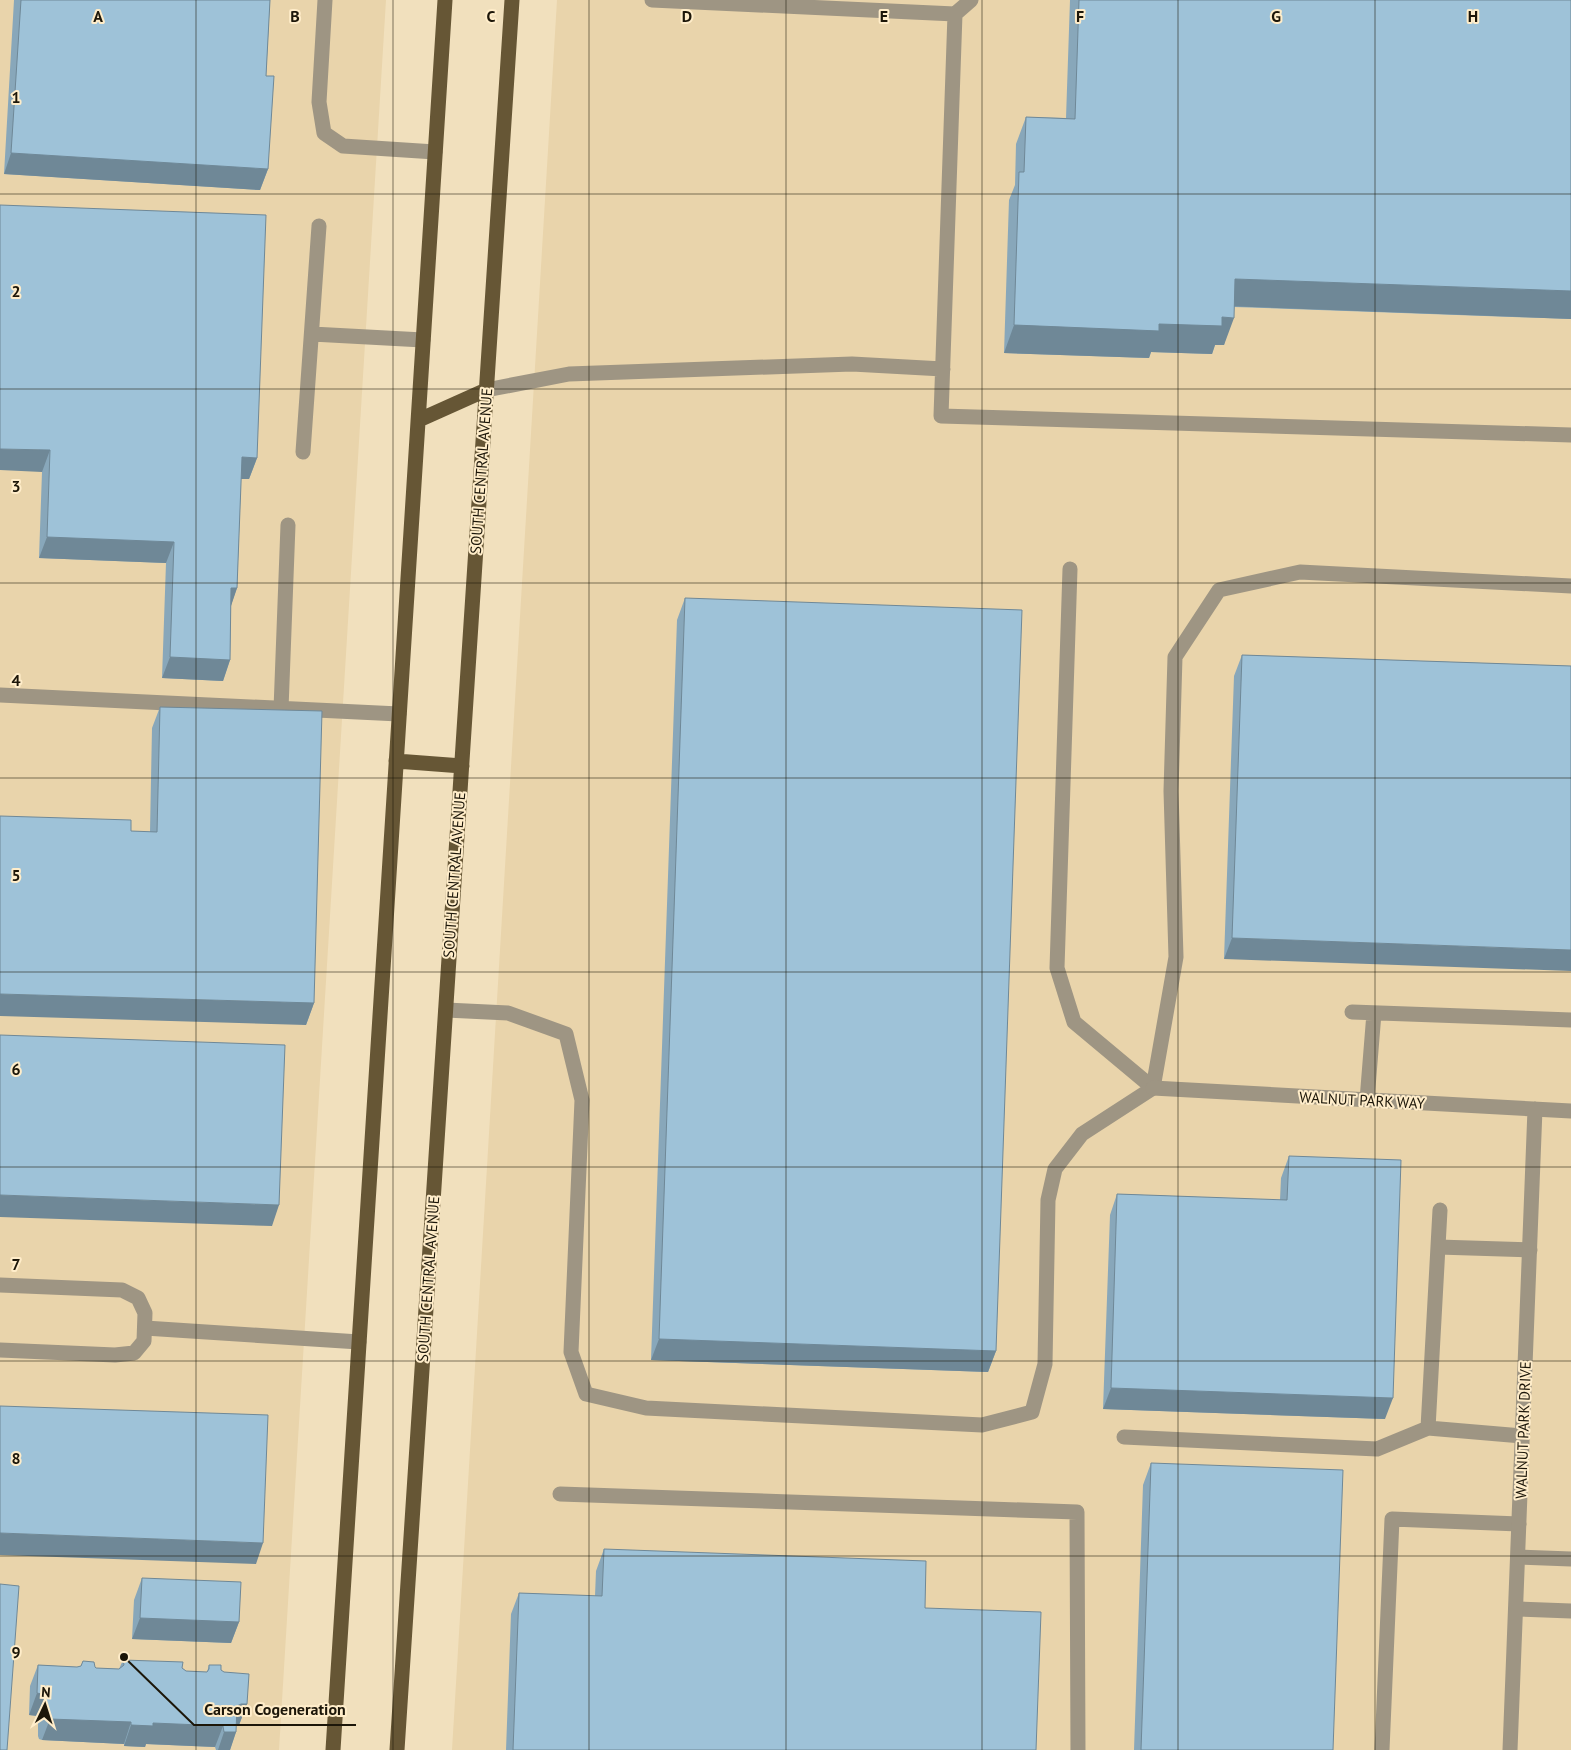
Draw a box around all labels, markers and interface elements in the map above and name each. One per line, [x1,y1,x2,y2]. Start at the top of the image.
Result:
text: A [93,6,103,26]
text: B [290,6,300,26]
text: C [487,6,496,26]
text: D [682,6,692,26]
text: E [880,6,888,26]
text: F [1076,6,1084,26]
text: G [1271,6,1281,26]
text: H [1468,6,1478,26]
text: 1 [11,87,21,107]
text: 2 [11,281,21,301]
street label: SOUTH CENTRAL AVENUE [466,388,496,554]
text: 3 [11,476,21,496]
text: 4 [11,670,21,690]
street label: SOUTH CENTRAL AVENUE [439,792,469,958]
text: 5 [11,865,21,885]
text: 6 [11,1059,21,1079]
street label: WALNUT PARK WAY [1299,1087,1426,1113]
street label: SOUTH CENTRAL AVENUE [413,1196,443,1362]
text: 7 [11,1254,21,1274]
street label: WALNUT PARK DRIVE [1511,1361,1535,1499]
text: 8 [11,1448,21,1468]
text: 9 [11,1642,21,1662]
north arrow [20,1680,70,1730]
text: N [41,1683,51,1701]
callout: Carson Cogeneration [194,1694,356,1725]
text: Carson Cogeneration [204,1699,346,1719]

